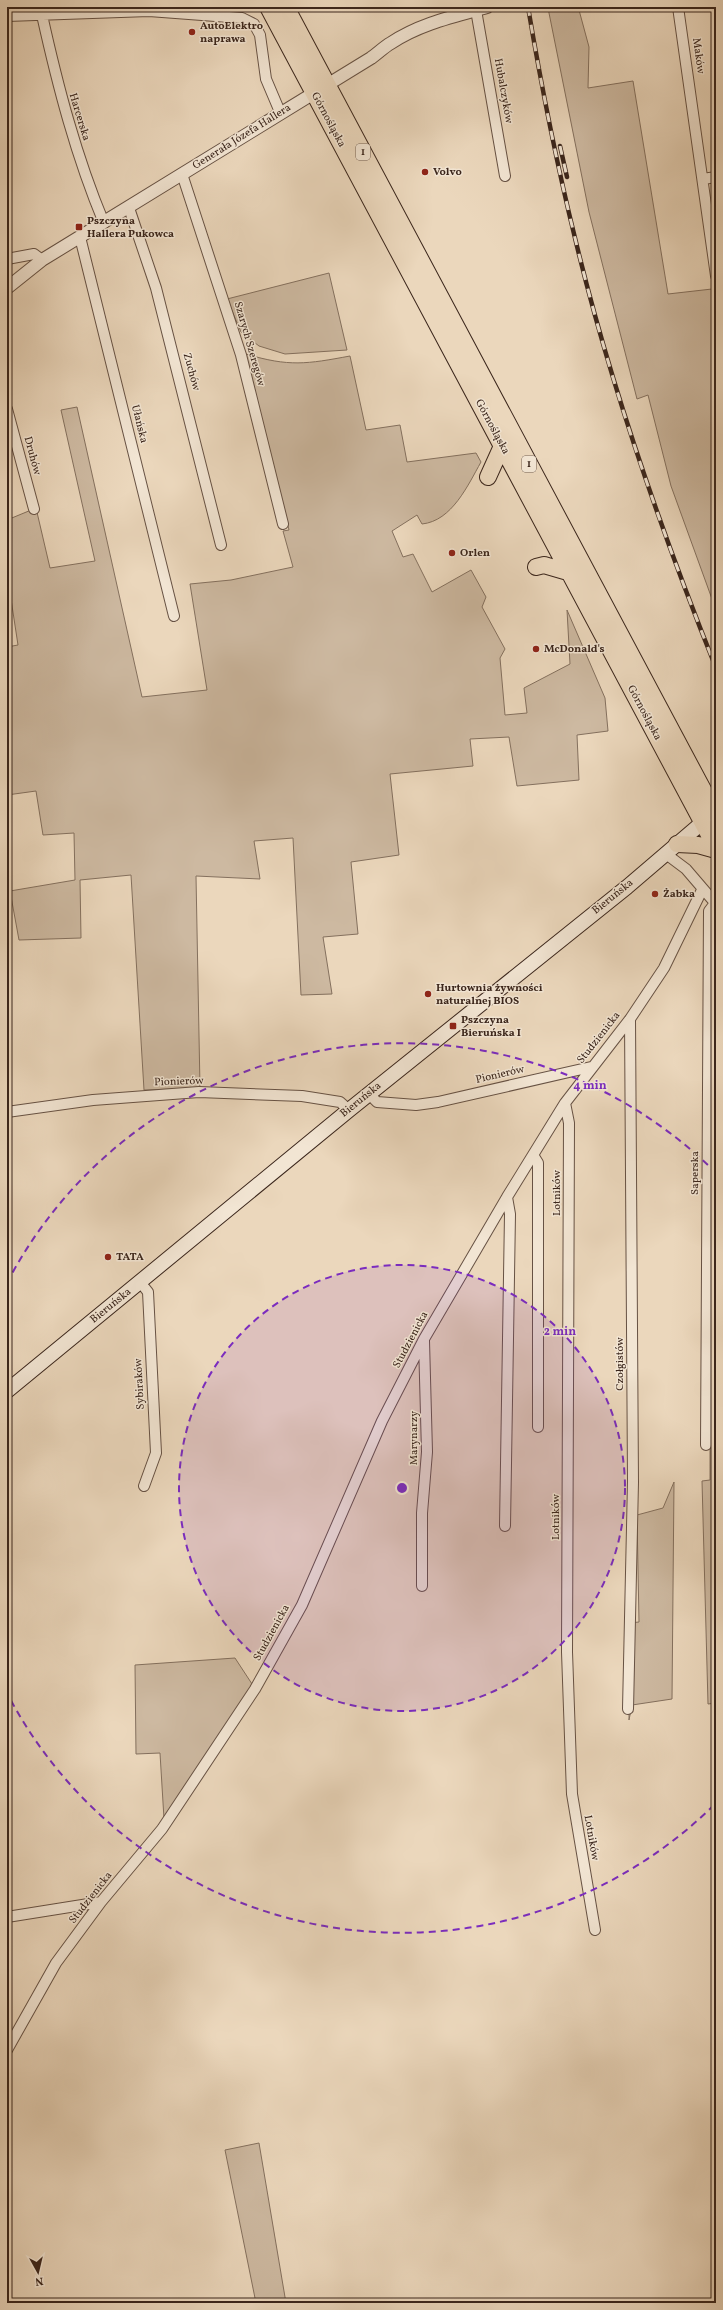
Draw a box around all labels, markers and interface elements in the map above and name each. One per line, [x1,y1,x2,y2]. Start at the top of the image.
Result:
place label: AutoElektro naprawa [200,19,263,47]
marker: AutoElektro naprawa [187,27,197,37]
street label: Maków [688,37,708,75]
street label: Hubalczyków [490,57,516,125]
street label: Górnośląska [307,90,349,151]
street label: Harcerska [65,91,94,143]
street label: Generała Józefa Hallera [190,100,294,173]
road number: 1 [356,144,370,160]
place label: Volvo [433,165,462,180]
marker: Volvo [420,167,430,177]
place label: Pszczyna Hallera Pukowca [87,214,174,242]
marker: Pszczyna Hallera Pukowca [74,222,84,232]
street label: Szarych Szeregów [230,300,268,389]
street label: Zuchów [179,351,203,393]
street label: Górnośląska [471,397,513,458]
street label: Ułańska [127,403,151,445]
street label: Druhów [20,435,45,478]
road number: 1 [522,456,536,472]
place label: Orlen [460,546,490,561]
marker: Orlen [447,548,457,558]
place label: McDonald's [544,642,605,657]
marker: McDonald's [531,644,541,654]
street label: Górnośląska [623,683,665,744]
street label: Bieruńska [589,875,637,918]
place label: Żabka [663,887,695,902]
marker: Żabka [650,889,660,899]
place label: Hurtownia żywności naturalnej BIOS [436,981,543,1009]
marker: Hurtownia żywności naturalnej BIOS [423,989,433,999]
street label: Studzienicka [574,1008,624,1067]
place label: Pszczyna Bieruńska I [461,1013,521,1041]
marker: Pszczyna Bieruńska I [448,1021,458,1031]
street label: Pionierów [474,1062,526,1088]
street label: Pionierów [154,1074,204,1090]
street label: Bieruńska [337,1078,385,1121]
text: 4 min [573,1078,607,1094]
street label: Saperska [688,1151,703,1195]
street label: Lotników [550,1170,565,1216]
place label: TATA [116,1250,144,1265]
marker: TATA [103,1252,113,1262]
street label: Bieruńska [87,1284,135,1327]
street label: Studzienicka [390,1308,433,1371]
text: 2 min [544,1324,576,1340]
street label: Czołgistów [613,1337,628,1391]
street label: Sybiraków [131,1357,149,1410]
street label: Marynarzy [407,1411,422,1465]
centre of rings [395,1481,409,1495]
street label: Lotników [549,1494,564,1540]
street label: Studzienicka [250,1602,294,1664]
street label: Lotników [580,1814,602,1862]
street label: Studzienicka [66,1868,116,1927]
north arrow [18,2252,58,2292]
text: N [34,2272,44,2288]

